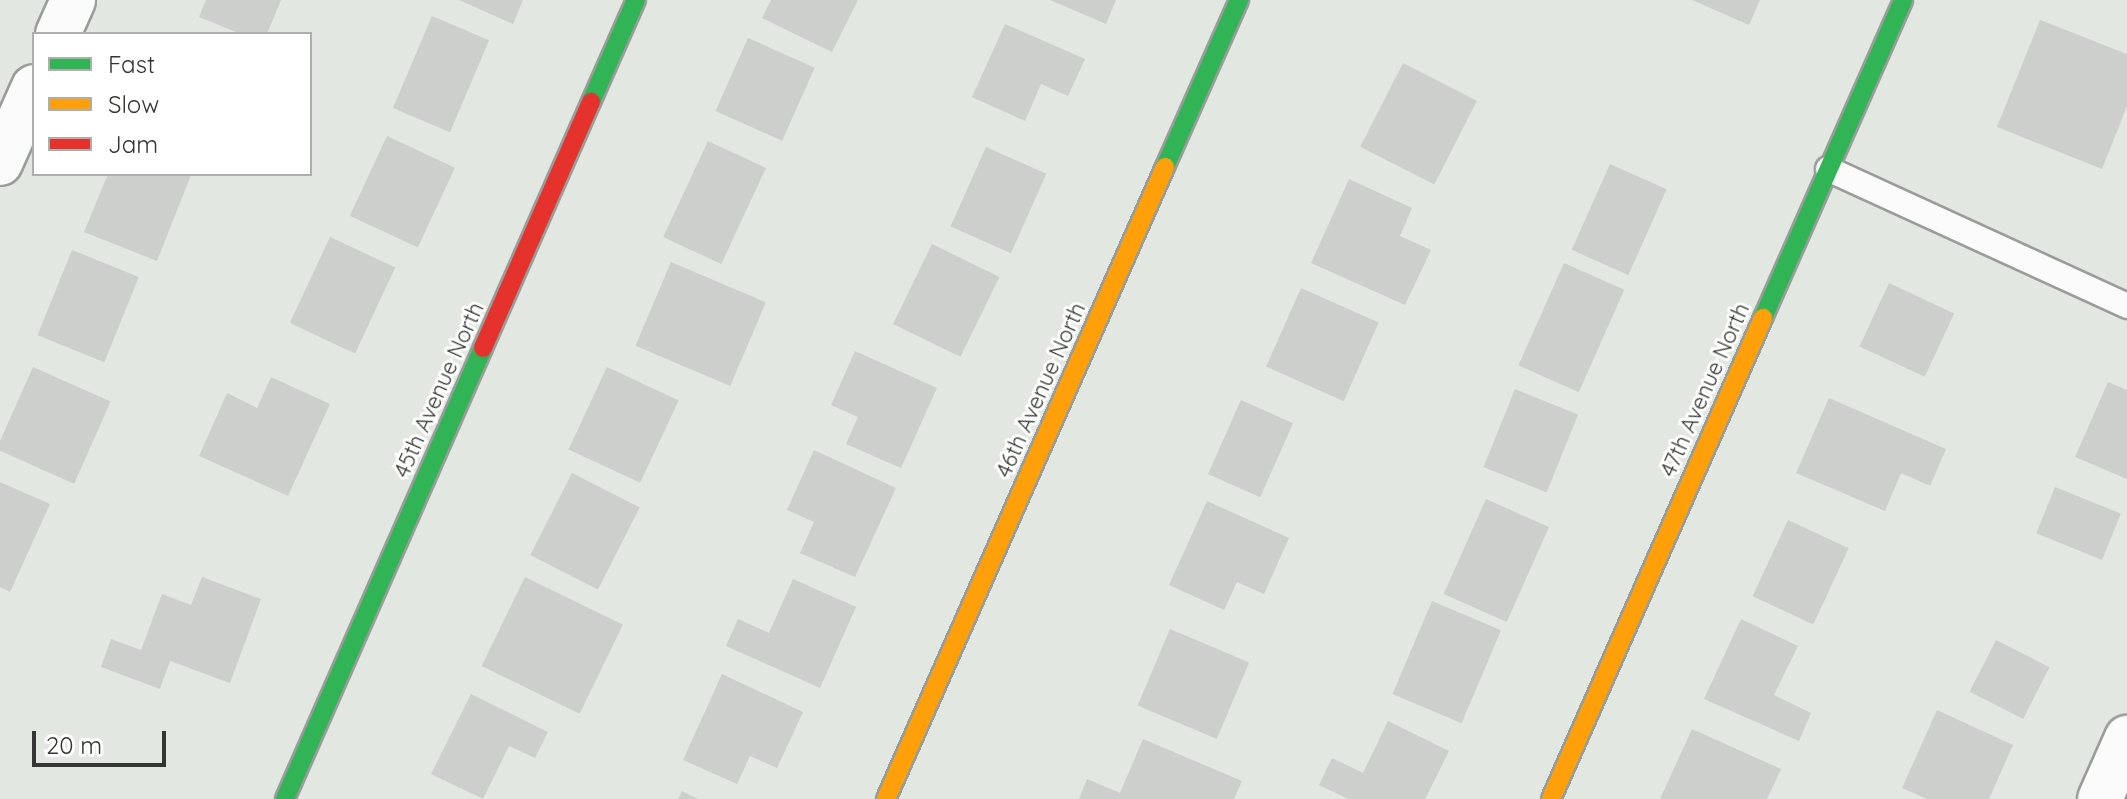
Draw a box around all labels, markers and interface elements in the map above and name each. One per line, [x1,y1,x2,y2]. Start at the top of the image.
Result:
legend [32,32,312,176]
text: Fast [108,49,155,79]
text: Slow [108,89,159,119]
text: Jam [108,129,158,159]
street label: 45th Avenue North [389,298,489,482]
street label: 46th Avenue North [991,299,1091,481]
street label: 47th Avenue North [1655,299,1755,481]
scale bar [36,715,170,765]
text: 20 m [46,730,102,760]

